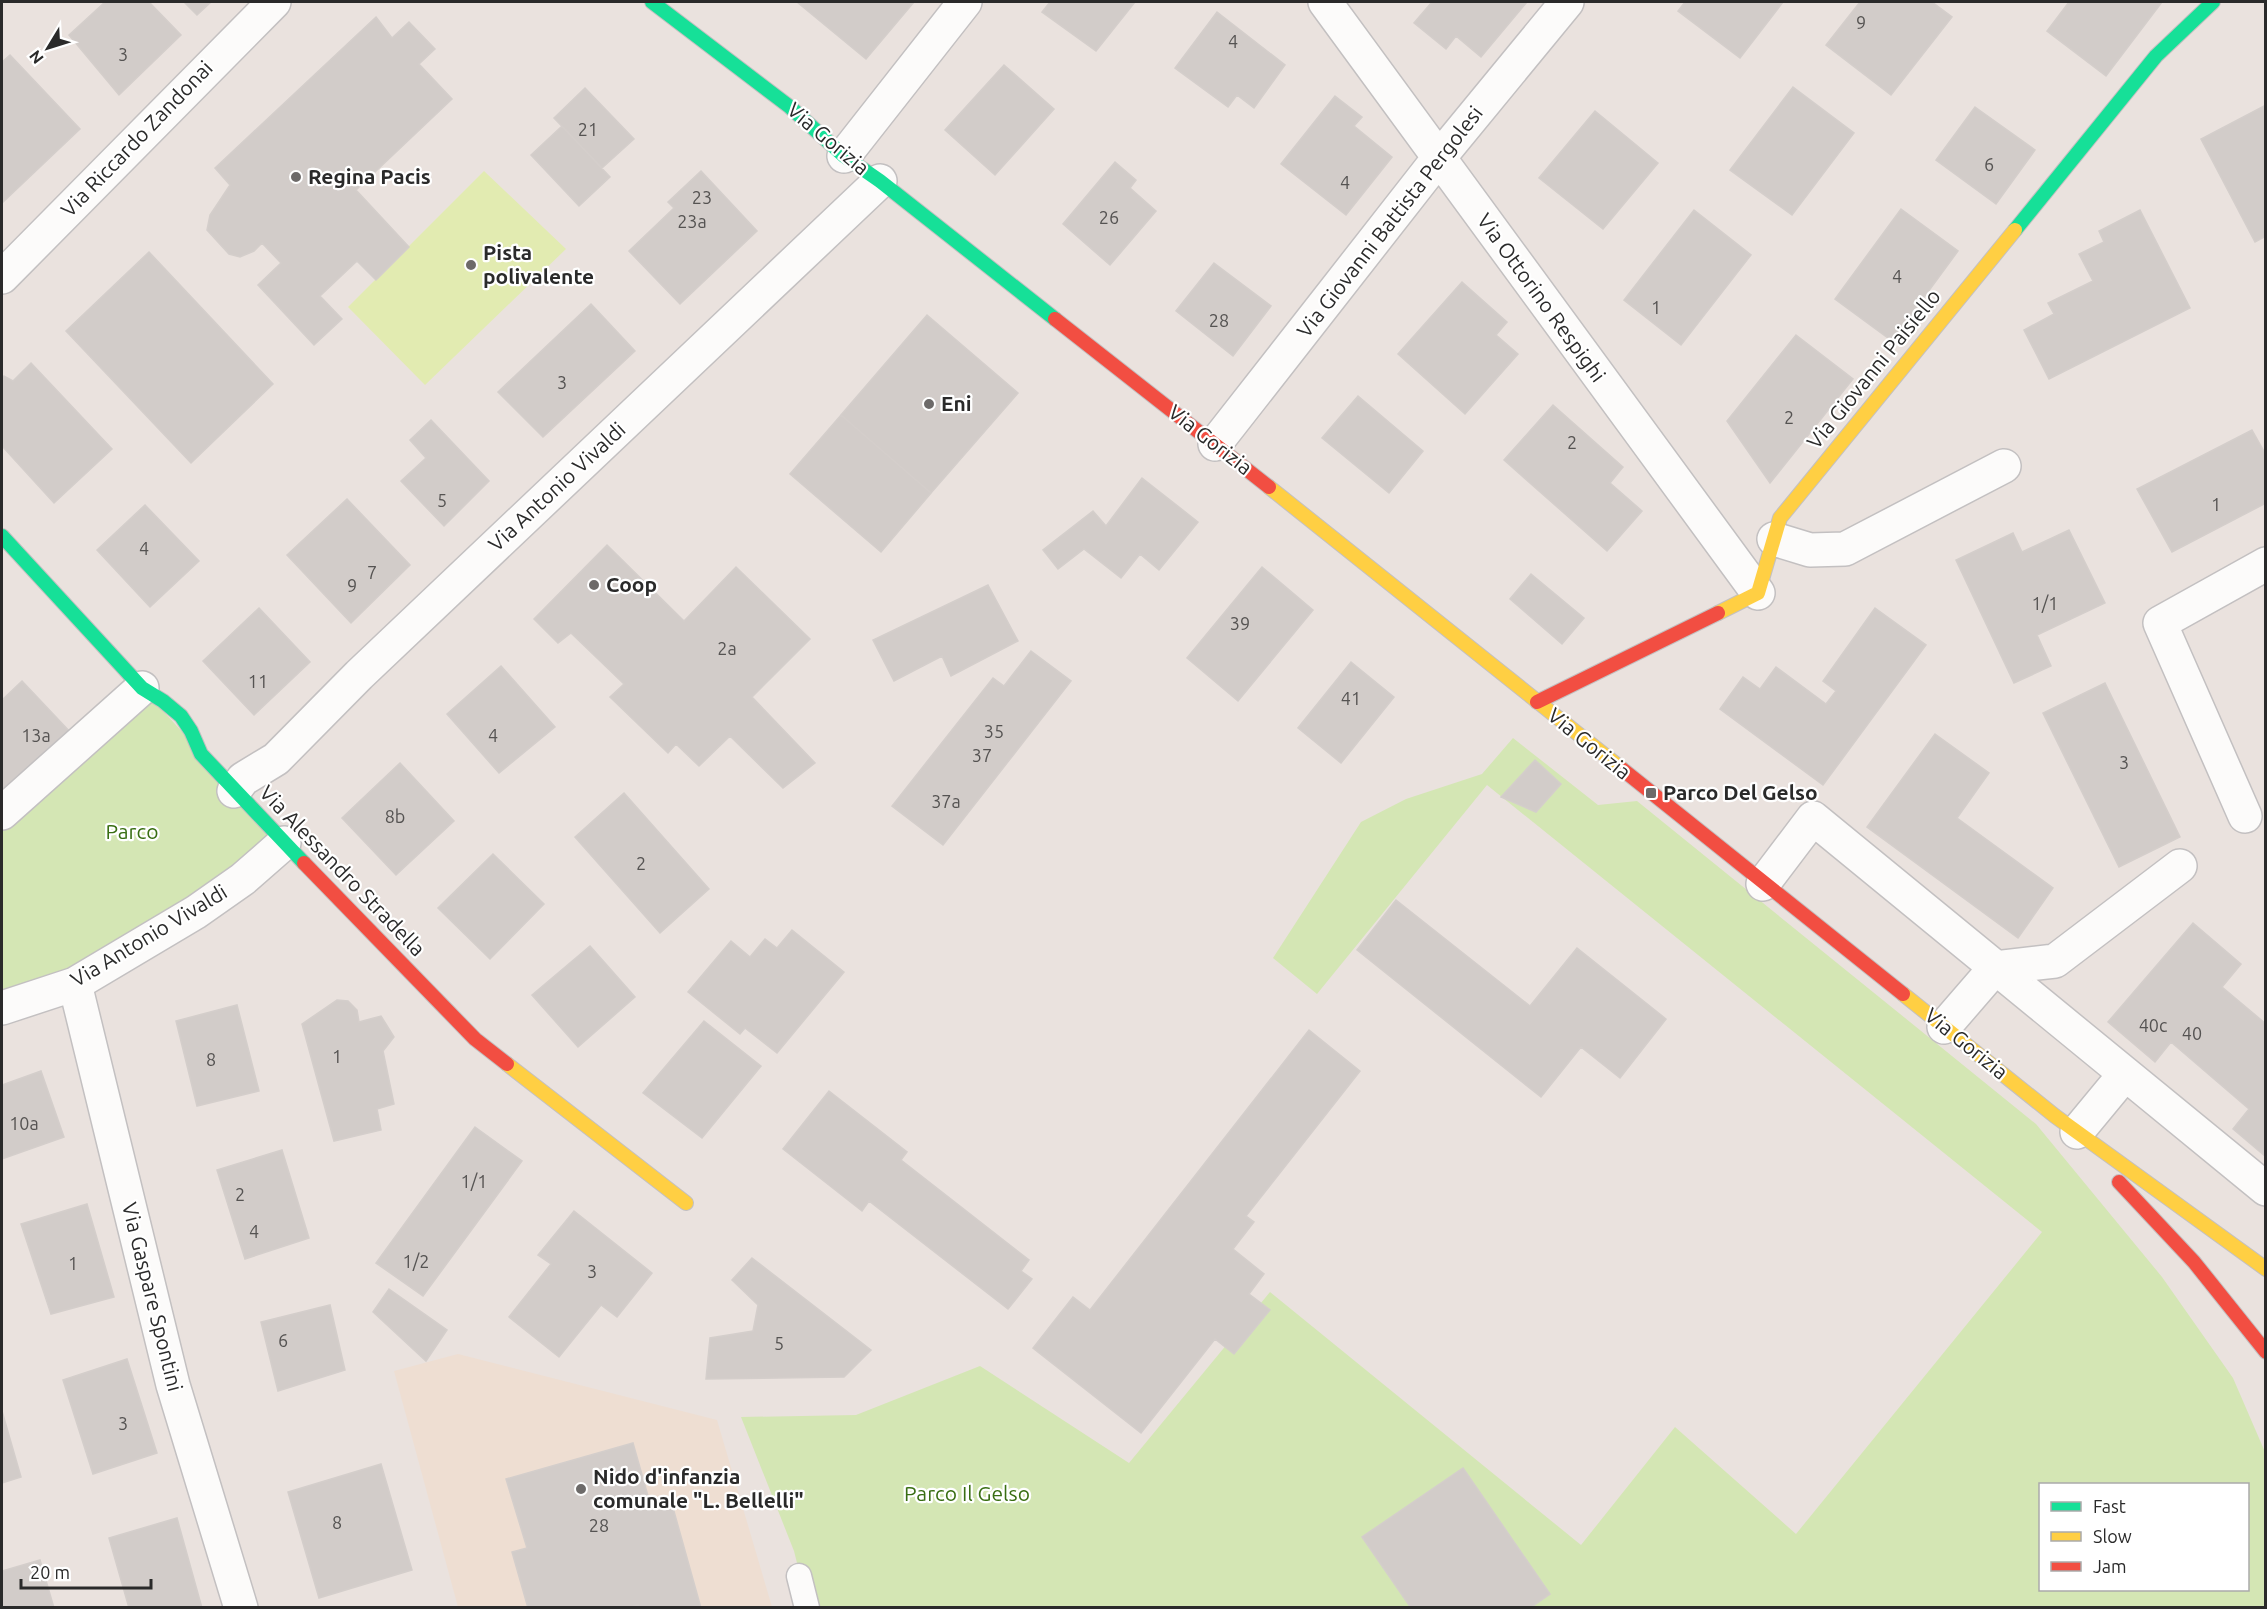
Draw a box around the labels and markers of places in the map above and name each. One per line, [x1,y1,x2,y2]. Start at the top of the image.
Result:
place label: Regina Pacis [308,164,431,188]
marker: Regina Pacis [289,170,303,184]
place label: Pista polivalente [483,240,594,288]
marker: Pista polivalente [464,258,478,272]
place label: Eni [941,391,972,415]
marker: Eni [922,397,936,411]
place label: Coop [606,572,657,596]
marker: Coop [587,578,601,592]
place label: Parco Del Gelso [1663,780,1818,804]
marker: Parco Del Gelso [1644,786,1658,800]
place label: Nido d'infanzia comunale "L. Bellelli" [593,1464,804,1512]
marker: Nido d'infanzia comunale "L. Bellelli" [574,1482,588,1496]

